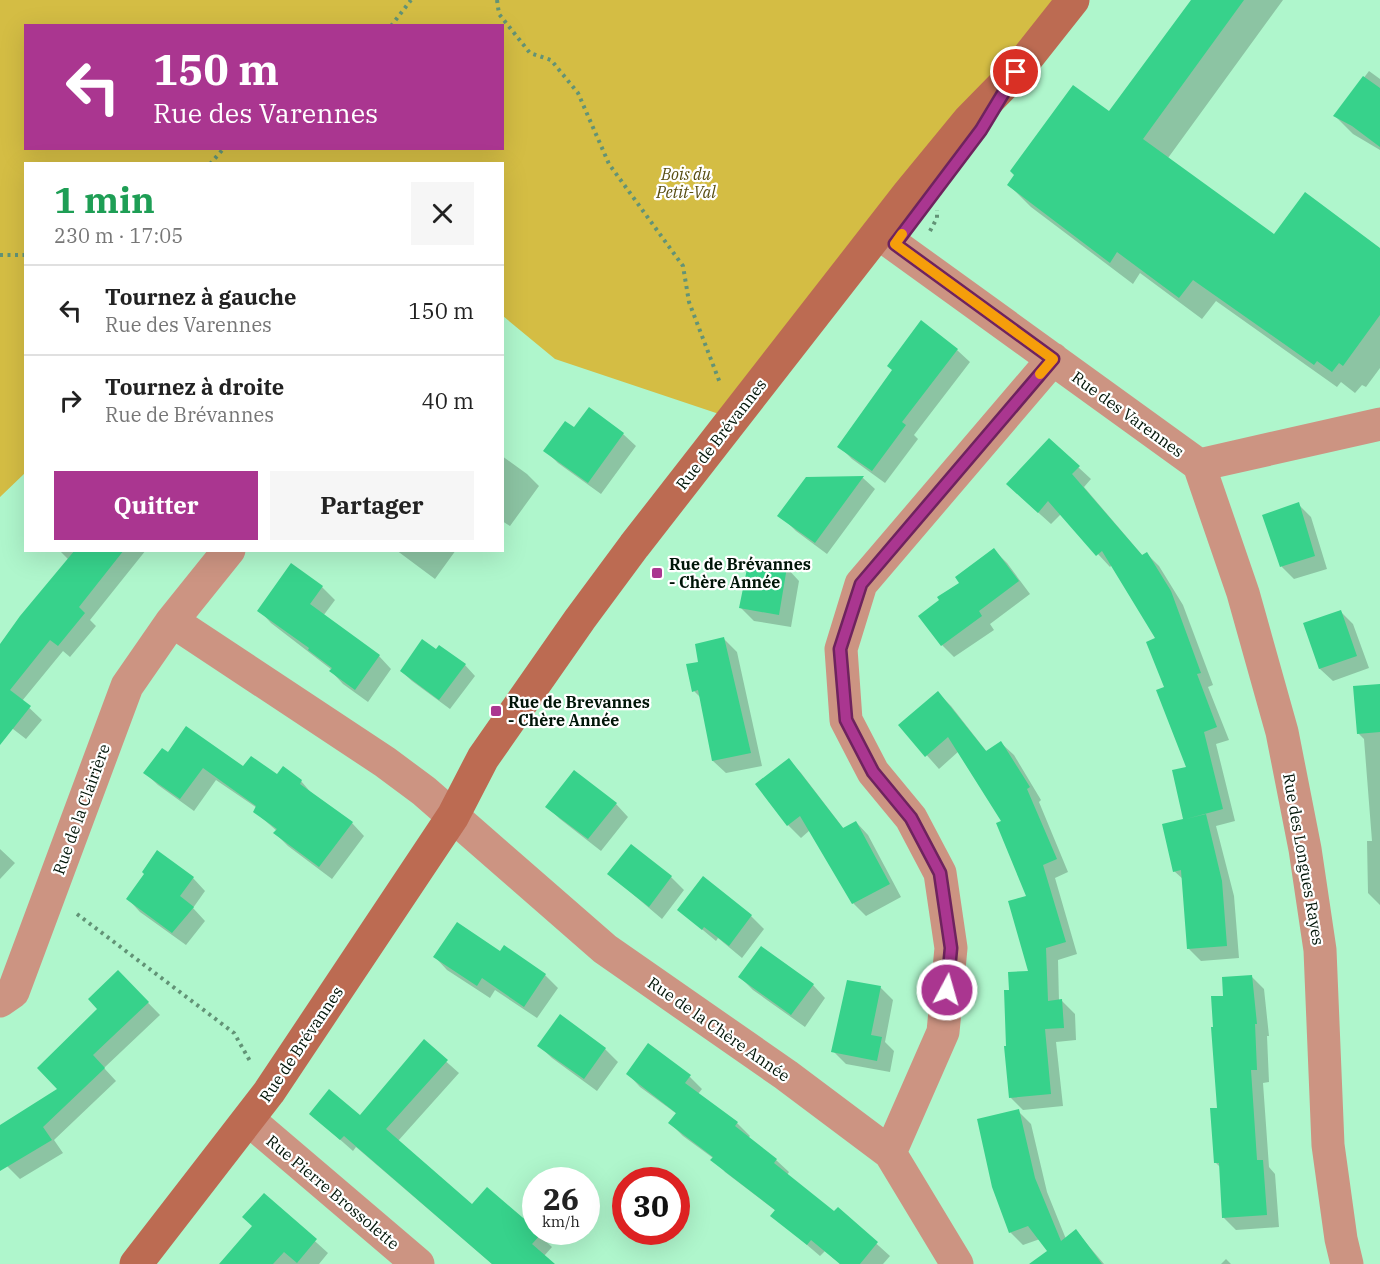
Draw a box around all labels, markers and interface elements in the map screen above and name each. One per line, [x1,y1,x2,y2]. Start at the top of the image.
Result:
text: 150 m [153,42,279,97]
pin [990,46,1041,97]
icon: left [54,48,132,126]
icon: arrive [999,55,1032,88]
text: Rue des Varennes [153,95,378,130]
park label: Bois du Petit-Val [655,164,716,202]
text: 1 min [54,176,155,223]
button: close [411,182,474,245]
text: 230 m · 17:05 [54,222,183,249]
text: Tournez à gauche [105,282,296,311]
icon: left [54,294,87,327]
text: 150 m [408,296,474,325]
text: Rue des Varennes [105,311,272,338]
street label: Rue des Varennes [1068,367,1188,461]
text: Tournez à droite [105,372,284,401]
street label: Rue de Brévannes [672,375,770,493]
icon: right [54,384,87,417]
text: 40 m [422,386,474,415]
text: Rue de Brévannes [105,401,274,428]
button: Quitter [54,471,258,540]
button: Partager [270,471,474,540]
place label: Rue de Brévannes - Chère Année [669,554,811,592]
marker: Rue de Brévannes - Chère Année [650,566,664,580]
place label: Rue de Brevannes - Chère Année [508,692,650,730]
marker: Rue de Brevannes - Chère Année [489,704,503,718]
street label: Rue de la Clairière [48,741,114,877]
street label: Rue des Longues Rayes [1279,771,1329,947]
position arrow [915,958,979,1022]
street label: Rue de la Chère Année [644,972,794,1086]
street label: Rue de Brévannes [255,982,347,1106]
street label: Rue Pierre Brossolette [262,1131,404,1253]
speed limit sign: 30 [612,1167,690,1245]
text: 26 [543,1179,579,1218]
text: km/h [542,1212,580,1231]

